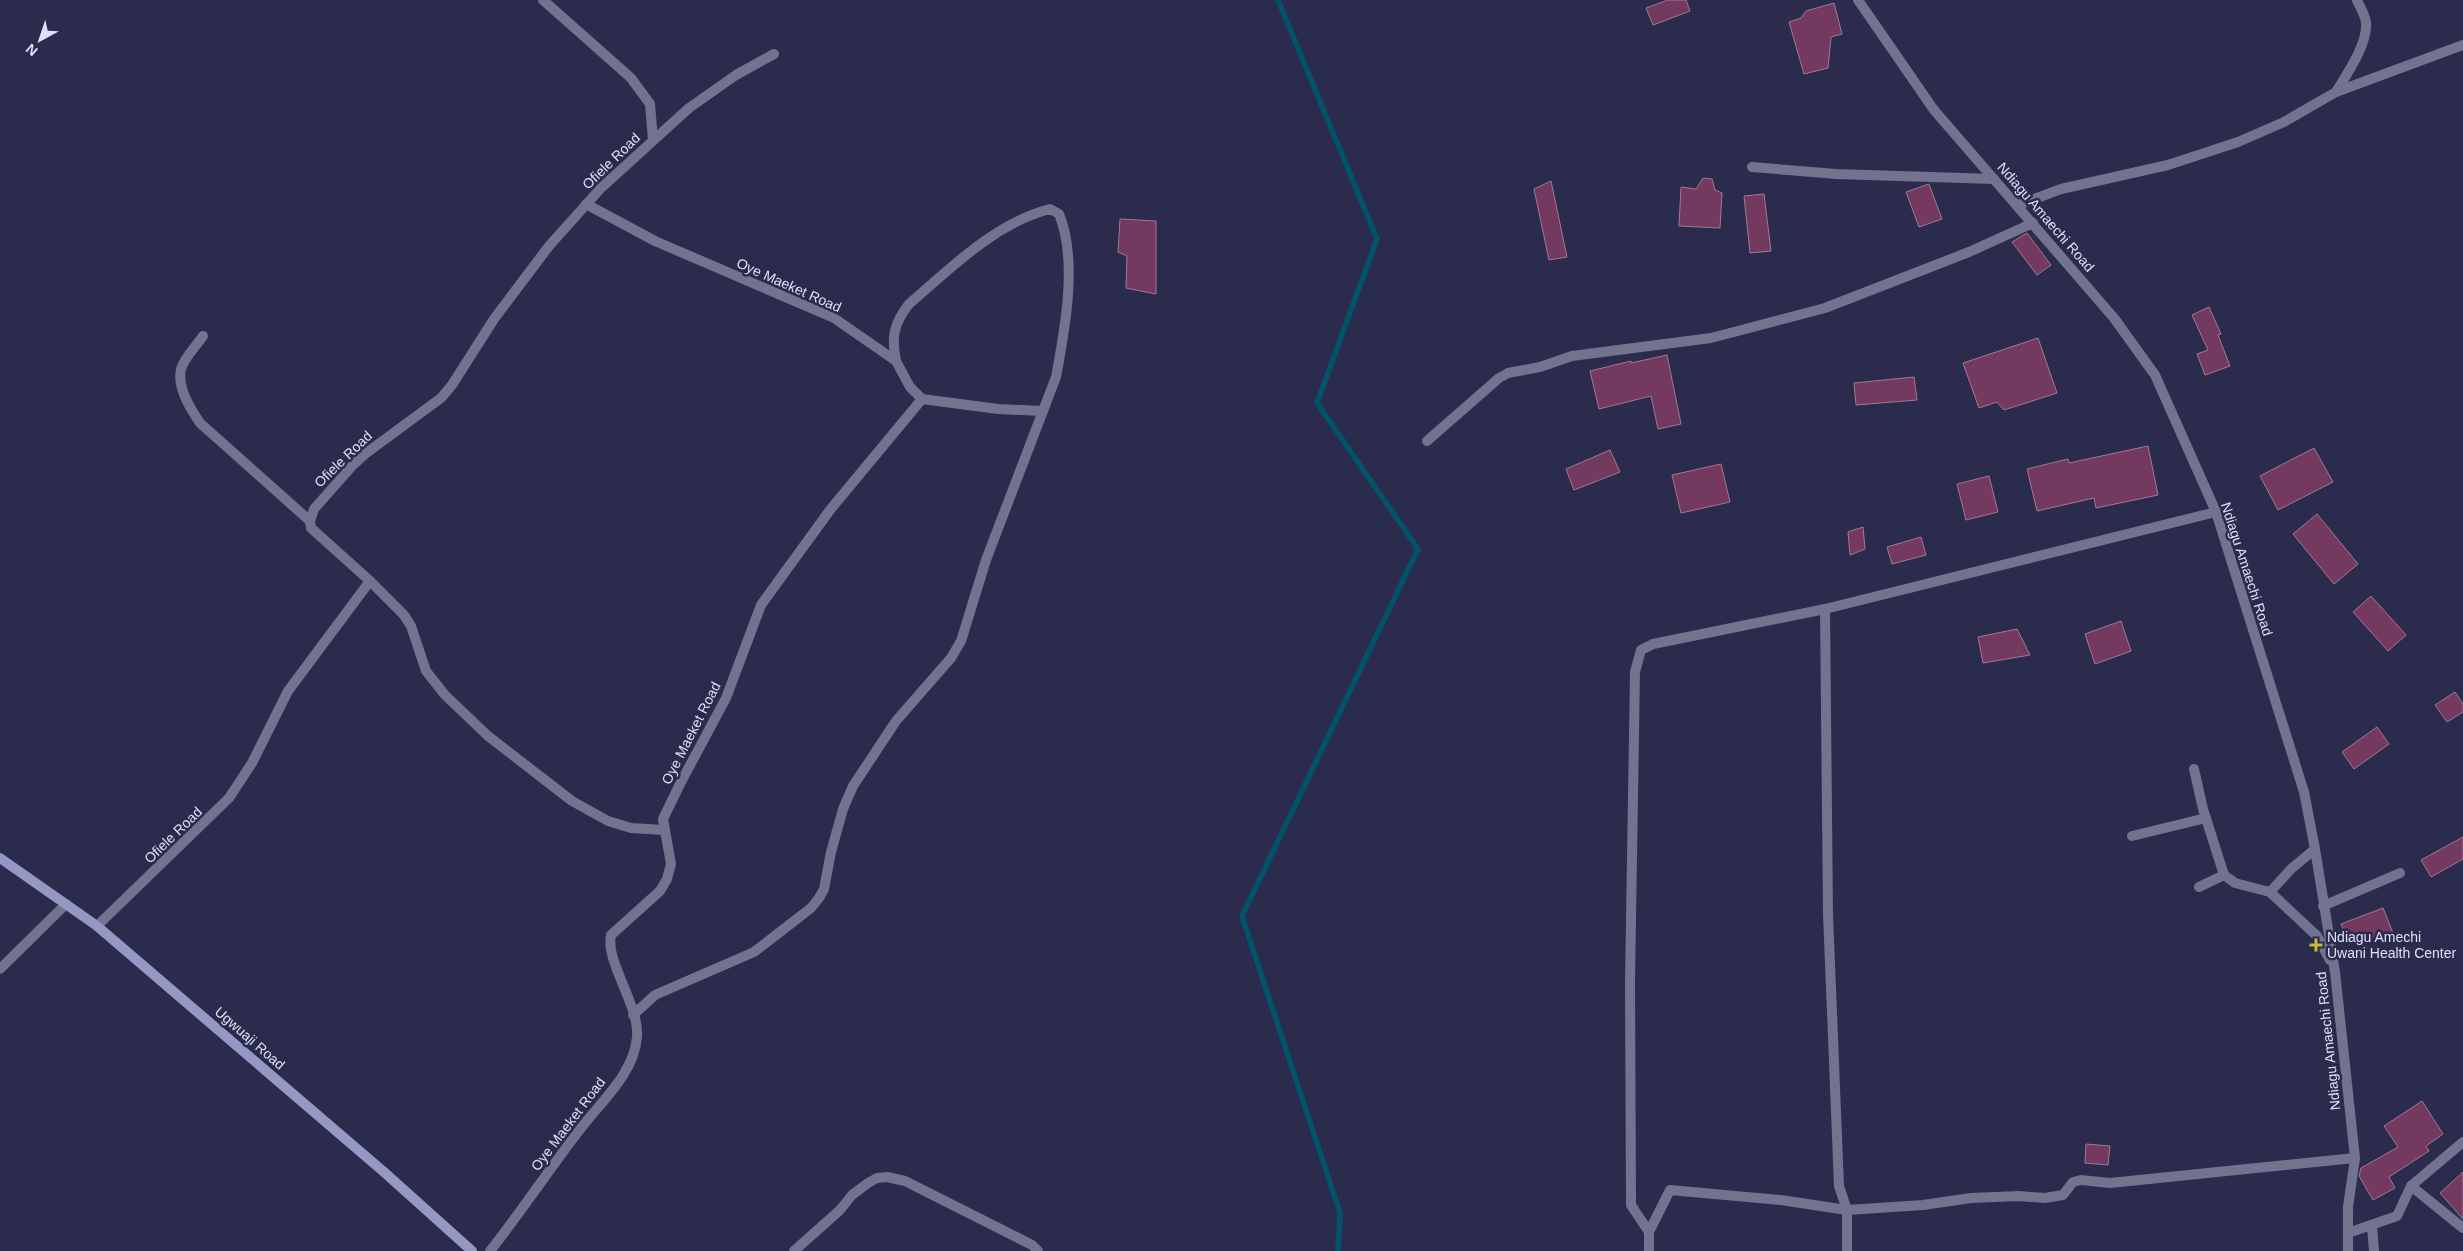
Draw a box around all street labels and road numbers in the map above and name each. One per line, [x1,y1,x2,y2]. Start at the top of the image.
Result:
street label: Ofiele Road [579,130,643,192]
street label: Ndiagu Amaechi Road [1994,159,2098,275]
street label: Oye Maeket Road [734,255,844,315]
street label: Ofiele Road [311,428,375,490]
street label: Ndiagu Amaechi Road [2218,500,2276,638]
street label: Oye Maeket Road [658,679,724,787]
street label: Ofiele Road [141,804,205,866]
street label: Ndiagu Amaechi Road [2313,971,2343,1111]
street label: Ugwuaji Road [212,1003,288,1073]
street label: Oye Maeket Road [528,1074,608,1174]

